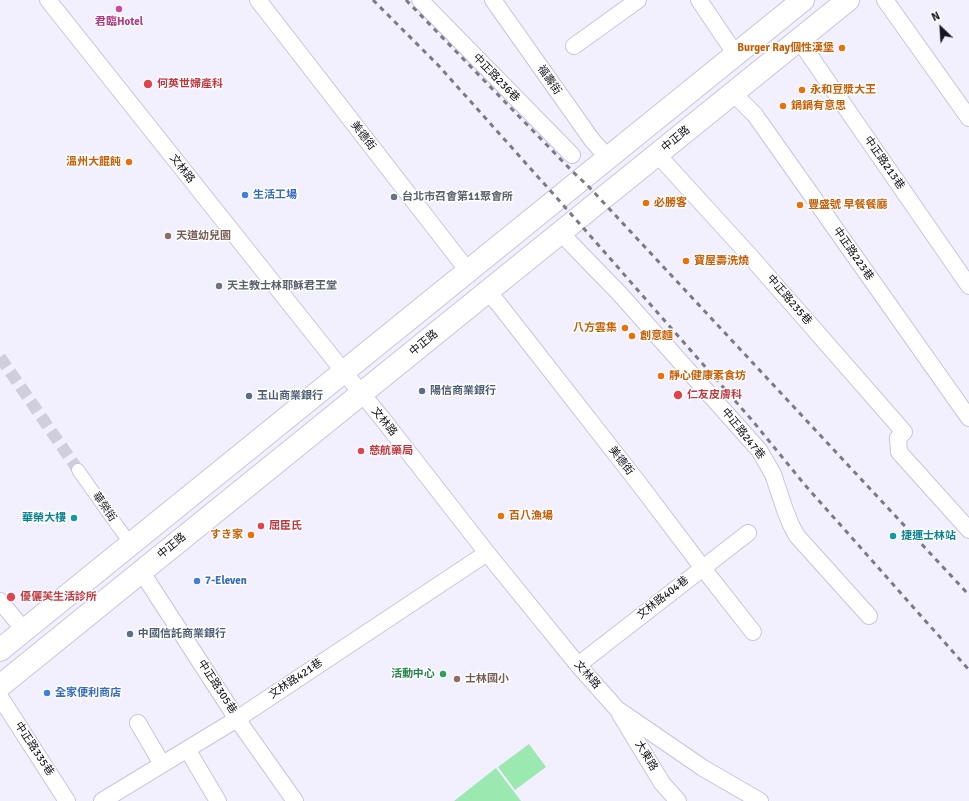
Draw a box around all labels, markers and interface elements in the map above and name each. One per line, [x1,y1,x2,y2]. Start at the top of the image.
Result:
marker: 君臨Hotel [114,4,124,14]
north arrow [921,8,961,48]
text: N [930,9,942,24]
place label: 君臨Hotel [95,15,143,29]
place label: Burger Ray個性漢堡 [737,41,834,55]
marker: Burger Ray個性漢堡 [837,43,847,53]
street label: 中正路236巷 [470,51,522,105]
street label: 福壽街 [534,63,564,97]
place label: 何英世婦產科 [157,77,223,91]
marker: 何英世婦產科 [142,78,154,90]
place label: 永和豆漿大王 [810,83,876,97]
marker: 永和豆漿大王 [797,85,807,95]
place label: 鍋鍋有意思 [791,99,846,113]
marker: 鍋鍋有意思 [778,101,788,111]
street label: 美德街 [348,119,378,153]
street label: 中正路 [659,123,693,155]
street label: 中正路213巷 [861,134,907,192]
street label: 文林路 [167,152,197,186]
place label: 溫州大餛飩 [66,155,121,169]
marker: 溫州大餛飩 [124,157,134,167]
place label: 生活工場 [253,188,297,202]
marker: 生活工場 [240,190,250,200]
place label: 台北市召會第11聚會所 [402,190,513,204]
marker: 台北市召會第11聚會所 [389,192,399,202]
place label: 必勝客 [654,196,687,210]
marker: 必勝客 [641,198,651,208]
place label: 豐盛號 早餐餐廳 [808,198,887,212]
marker: 豐盛號 早餐餐廳 [795,200,805,210]
street label: 中正路223巷 [830,225,876,283]
place label: 天道幼兒園 [176,229,231,243]
marker: 天道幼兒園 [163,231,173,241]
place label: 寶屋壽洗燒 [694,254,749,268]
marker: 寶屋壽洗燒 [681,256,691,266]
street label: 中正路235巷 [764,272,814,328]
place label: 天主教士林耶穌君王堂 [227,279,337,293]
marker: 天主教士林耶穌君王堂 [214,281,224,291]
place label: 八方雲集 [573,321,617,335]
marker: 八方雲集 [620,323,630,333]
street label: 中正路 [407,327,441,359]
place label: 創意麵 [640,329,673,343]
marker: 創意麵 [627,331,637,341]
place label: 靜心健康素食坊 [669,369,746,383]
marker: 靜心健康素食坊 [656,371,666,381]
place label: 陽信商業銀行 [430,384,496,398]
marker: 陽信商業銀行 [417,386,427,396]
place label: 仁友皮膚科 [687,388,742,402]
place label: 玉山商業銀行 [257,389,323,403]
marker: 仁友皮膚科 [672,389,684,401]
marker: 玉山商業銀行 [244,391,254,401]
street label: 文林路 [368,405,400,439]
street label: 中正路247巷 [718,406,768,462]
place label: 慈航藥局 [369,444,413,458]
street label: 美德街 [606,444,636,478]
marker: 慈航藥局 [356,446,366,456]
street label: 華榮街 [89,490,119,524]
place label: 百八漁場 [509,509,553,523]
place label: 華榮大樓 [22,511,66,525]
marker: 百八漁場 [496,511,506,521]
marker: 華榮大樓 [69,513,79,523]
place label: 屈臣氏 [269,519,302,533]
marker: 屈臣氏 [256,521,266,531]
place label: すき家 [210,528,243,542]
place label: 捷運士林站 [901,529,956,543]
street label: 中正路 [155,530,189,562]
marker: すき家 [246,530,256,540]
marker: 捷運士林站 [888,531,898,541]
place label: 7-Eleven [205,574,247,588]
street label: 文林路404巷 [635,574,691,622]
marker: 7-Eleven [192,576,202,586]
place label: 優儷芙生活診所 [20,590,97,604]
marker: 優儷芙生活診所 [5,591,17,603]
place label: 中國信託商業銀行 [138,627,226,641]
marker: 中國信託商業銀行 [125,629,135,639]
street label: 文林路421巷 [267,656,325,702]
street label: 中正路305巷 [195,657,239,717]
street label: 文林路 [571,658,603,692]
place label: 活動中心 [391,667,435,681]
marker: 活動中心 [438,669,448,679]
place label: 士林國小 [465,672,509,686]
marker: 士林國小 [452,674,462,684]
place label: 全家便利商店 [55,686,121,700]
marker: 全家便利商店 [42,688,52,698]
street label: 中正路335巷 [12,719,56,779]
street label: 大東路 [632,738,660,774]

